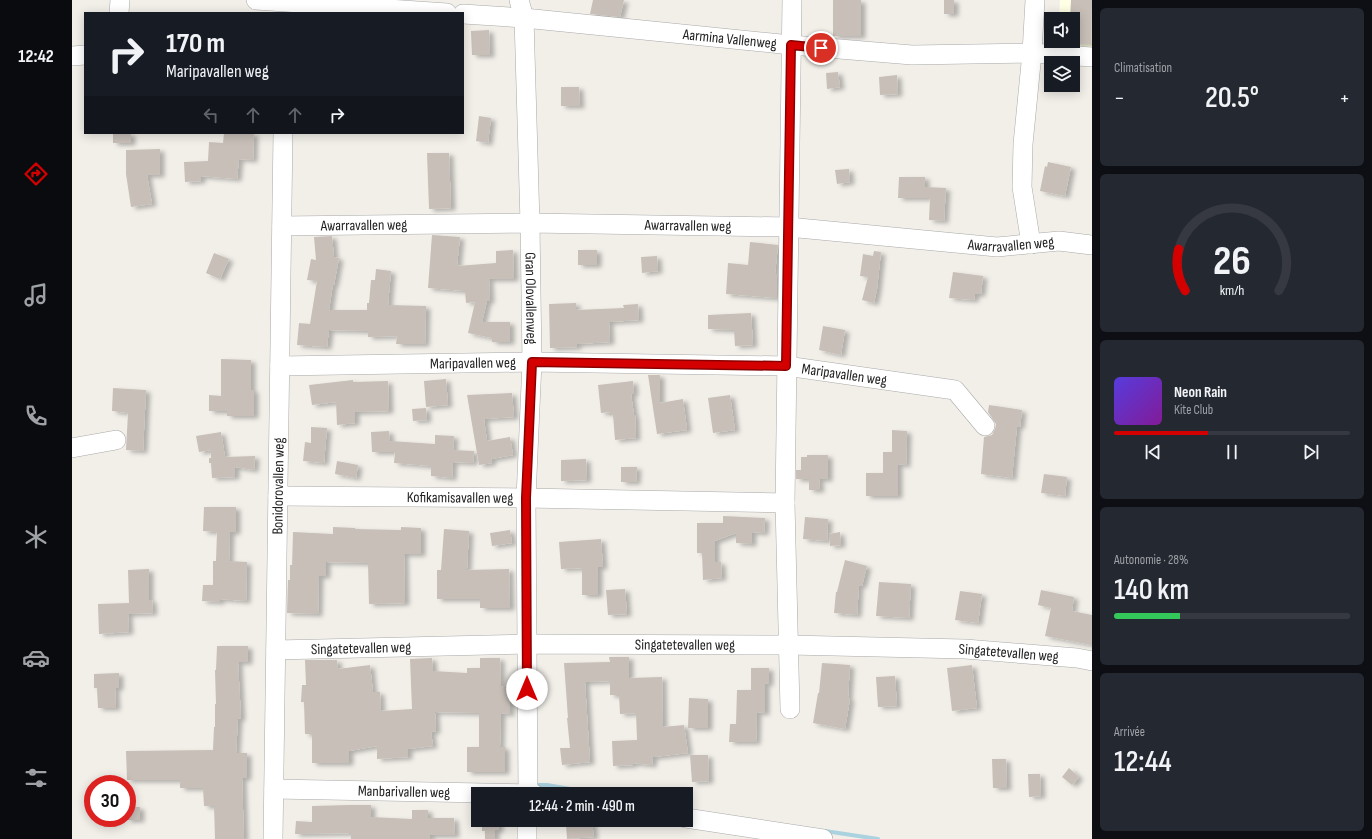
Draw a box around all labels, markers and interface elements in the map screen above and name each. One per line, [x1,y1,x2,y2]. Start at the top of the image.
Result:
map controls [1044,12,1080,92]
button: sound [1044,12,1080,48]
street label: Aarmina Vallenweg [681,25,778,54]
text: 170 m [166,27,225,60]
icon: right [100,28,152,80]
pin [804,31,838,65]
icon: arrive [810,37,832,59]
text: 12:42 [18,46,54,67]
button: layers [1044,56,1080,92]
text: Climatisation [1114,60,1172,76]
text: Maripavallen weg [166,61,269,82]
text: 20.5° [1205,80,1259,116]
text: − [1114,85,1125,112]
text: + [1339,85,1350,112]
icon: left [200,104,222,126]
icon: ahead [242,104,264,126]
icon: ahead [284,104,306,126]
icon: right [326,104,348,126]
icon: directions [22,160,50,188]
street label: Awarravallen weg [320,215,407,236]
street label: Awarravallen weg [644,216,731,236]
street label: Awarravallen weg [966,233,1055,257]
text: 26 [1213,237,1251,286]
street label: Gran Olovallenweg [520,252,541,345]
icon: music [22,281,50,309]
text: km/h [1220,282,1244,299]
street label: Maripavallen weg [430,353,516,374]
street label: Maripavallen weg [800,359,888,390]
text: Neon Rain [1174,383,1227,402]
icon: phone [22,402,50,430]
text: Kite Club [1174,402,1213,418]
street label: Bonidorovallen weg [268,437,289,535]
icon: previous [1142,441,1164,463]
icon: pause [1221,441,1243,463]
icon: next [1300,441,1322,463]
street label: Kofikamisavallen weg [407,488,513,508]
icon: climate [22,523,50,551]
text: Autonomie · 28% [1114,552,1188,568]
text: 140 km [1114,572,1189,608]
street label: Singatetevallen weg [635,635,735,655]
street label: Singatetevallen weg [311,638,411,659]
street label: Singatetevallen weg [959,640,1059,666]
icon: car [22,644,50,672]
position arrow [506,668,548,710]
text: Arrivée [1114,724,1145,740]
text: 12:44 [1114,744,1172,780]
icon: filters [22,764,50,792]
speed limit sign: 30 [84,775,136,827]
street label: Manbarivallen weg [358,782,450,802]
text: 12:44 · 2 min · 490 m [529,797,635,816]

